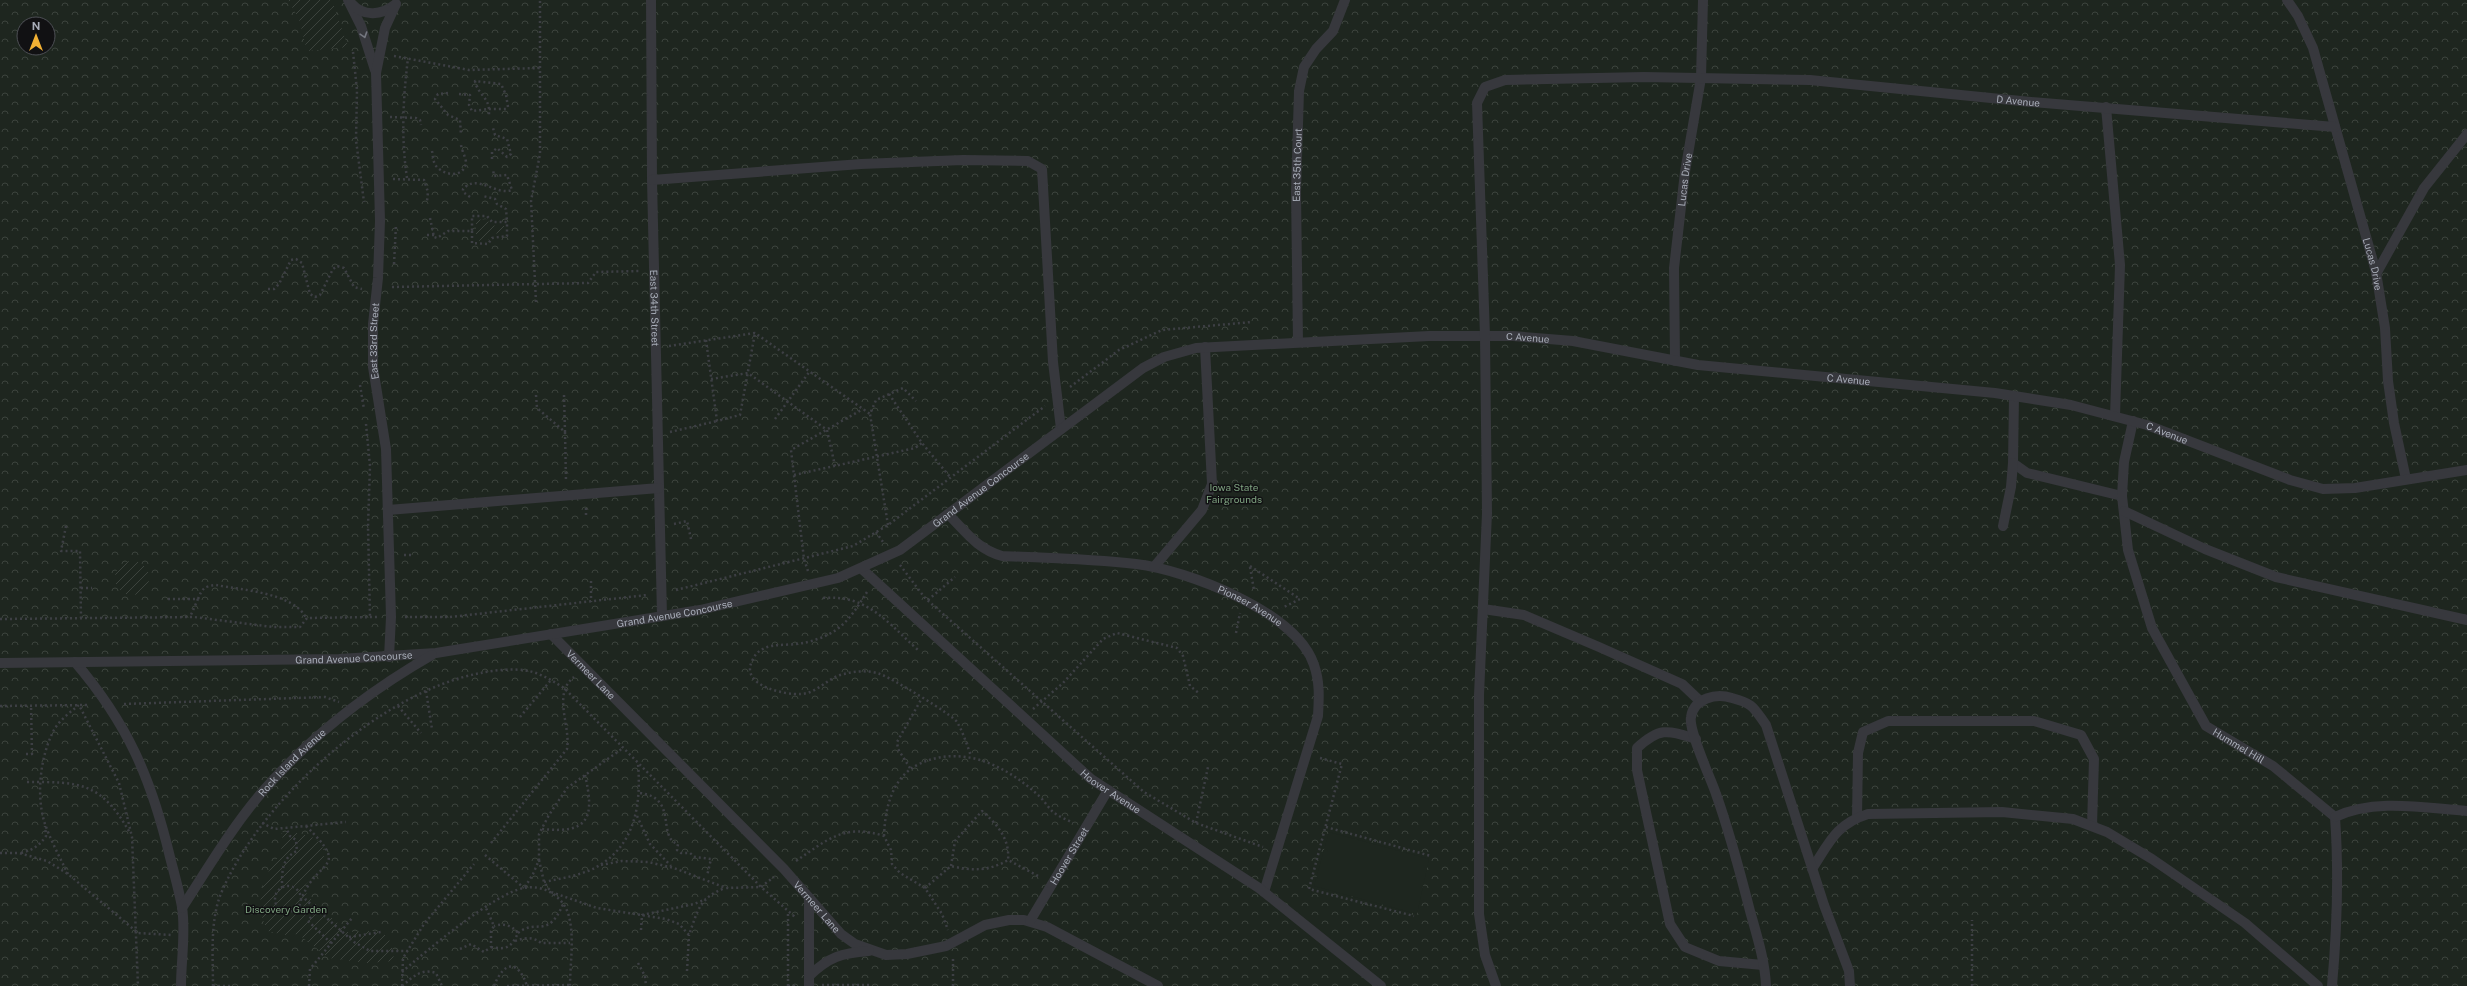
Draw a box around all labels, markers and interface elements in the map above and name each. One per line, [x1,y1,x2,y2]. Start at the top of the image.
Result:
north arrow [16,16,56,56]
text: N [32,20,40,32]
one-way arrow [359,32,368,39]
street label: D Avenue [1996,93,2041,109]
street label: East 35th Court [1290,128,1304,202]
street label: Lucas Drive [1675,152,1694,207]
street label: Lucas Drive [2361,236,2385,292]
street label: East 34th Street [648,269,662,347]
street label: East 33rd Street [367,302,381,380]
street label: C Avenue [1506,330,1550,345]
street label: C Avenue [1826,371,1871,387]
street label: C Avenue [2144,419,2190,446]
street label: Grand Avenue Concourse [930,449,1031,530]
park label: Iowa State Fairgrounds [1206,481,1262,505]
street label: Pioneer Avenue [1216,582,1285,629]
street label: Grand Avenue Concourse [616,597,734,629]
street label: Vermeer Lane [564,647,618,702]
street label: Grand Avenue Concourse [295,648,413,666]
street label: Hummel Hill [2211,725,2267,766]
street label: Rock Island Avenue [255,726,328,799]
street label: Hoover Avenue [1078,767,1144,816]
street label: Hoover Street [1047,825,1091,887]
street label: Vermeer Lane [791,878,843,935]
park label: Discovery Garden [245,903,327,915]

